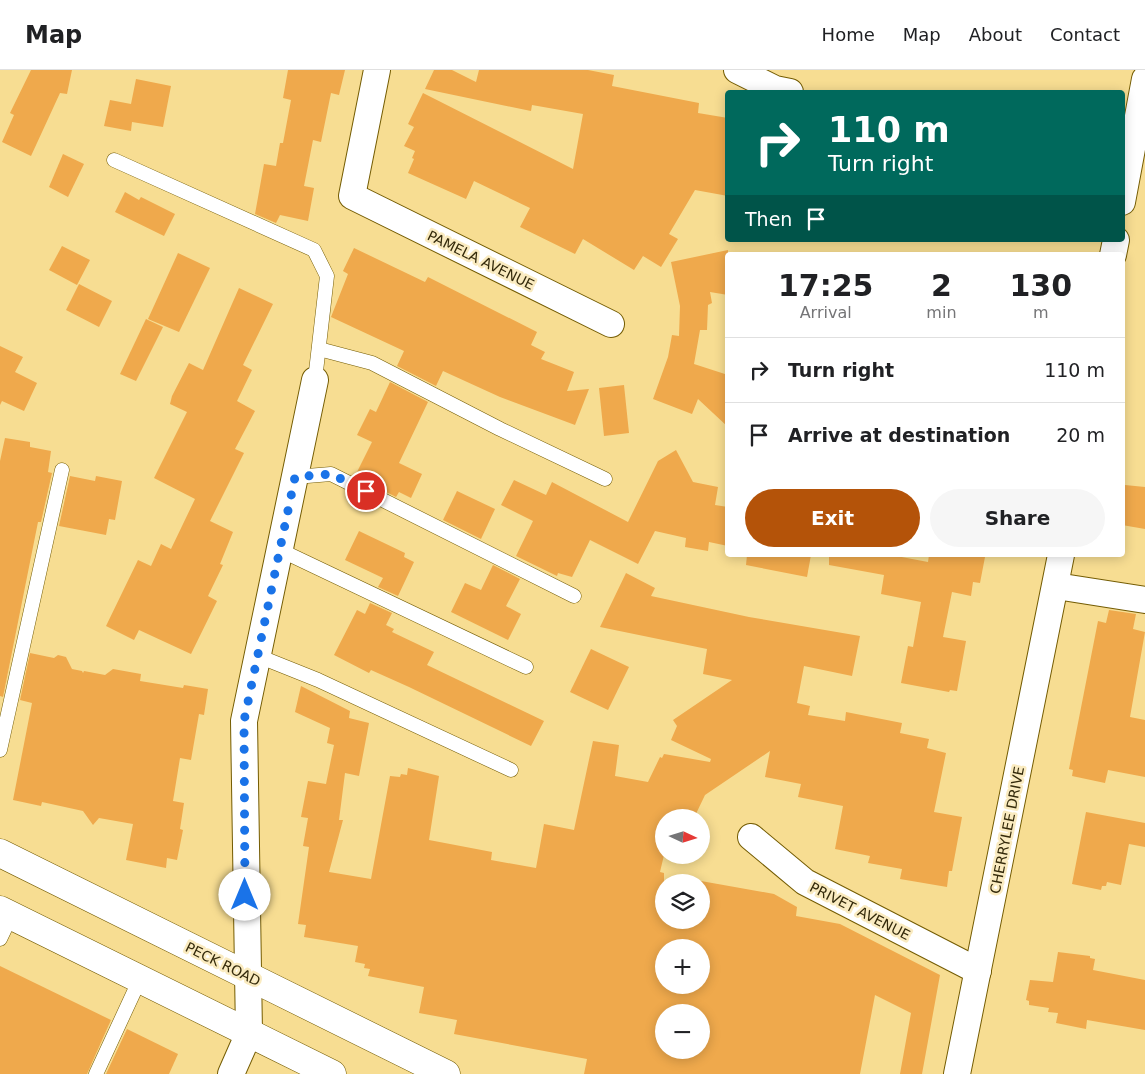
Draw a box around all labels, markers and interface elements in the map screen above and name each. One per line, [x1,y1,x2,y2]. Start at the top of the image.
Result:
text: Map [25,21,82,49]
text: Home [822,24,875,45]
text: Map [903,24,941,45]
text: About [969,24,1022,45]
text: Contact [1050,24,1120,45]
icon: right [745,110,810,175]
text: 110 m [828,110,950,150]
text: Turn right [828,151,933,176]
icon: arrive [802,205,830,233]
text: Then [745,208,792,230]
street label: PAMELA AVENUE [425,227,537,293]
text: 17:25 [778,268,873,303]
text: 2 [931,268,952,303]
text: 130 [1009,268,1072,303]
text: Arrival [800,303,852,322]
text: min [926,303,957,322]
text: m [1033,303,1049,322]
icon: right [745,356,773,384]
text: Turn right [788,359,894,381]
text: 110 m [1044,359,1105,381]
icon: arrive [745,421,773,449]
text: Arrive at destination [788,424,1010,446]
text: 20 m [1056,424,1105,446]
pin [345,470,387,512]
icon: arrive [352,477,380,505]
button: Exit [745,489,920,547]
button: Share [930,489,1105,547]
street label: CHERRYLEE DRIVE [987,765,1027,895]
north arrow [655,809,710,864]
map controls [655,809,710,1059]
position arrow [218,868,270,920]
button: layers [655,874,710,929]
street label: PRIVET AVENUE [807,879,913,943]
street label: PECK ROAD [183,939,263,989]
button: + [655,939,710,994]
button: − [655,1004,710,1059]

